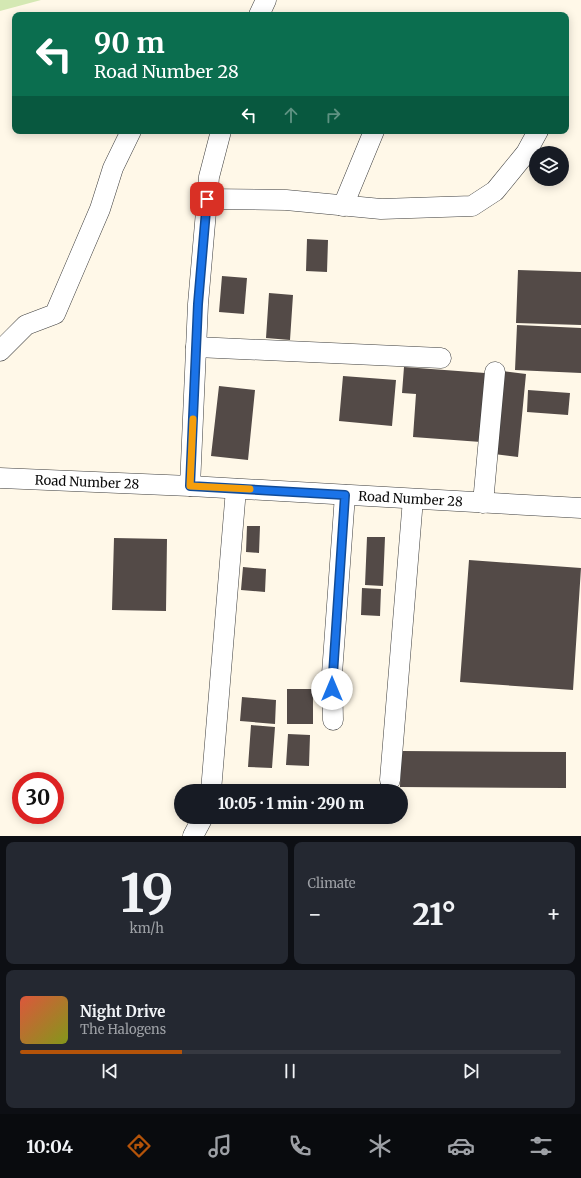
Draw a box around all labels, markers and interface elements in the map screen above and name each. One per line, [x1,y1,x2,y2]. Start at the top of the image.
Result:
text: 90 m [94,25,165,61]
icon: left [28,28,80,80]
text: Road Number 28 [94,60,239,83]
icon: left [238,104,260,126]
icon: ahead [280,104,302,126]
icon: right [322,104,344,126]
map controls [529,146,569,186]
button: layers [529,146,569,186]
pin [190,182,224,216]
icon: arrive [196,188,218,210]
street label: Road Number 28 [34,471,140,492]
street label: Road Number 28 [358,487,463,510]
position arrow [311,668,353,710]
speed limit sign: 30 [12,772,64,824]
text: 10:05 · 1 min · 290 m [218,794,364,813]
text: 19 [120,861,174,926]
text: Climate [308,875,356,892]
text: 21° [412,895,456,933]
text: − [308,900,322,928]
text: + [546,900,561,928]
text: km/h [130,920,164,937]
text: Night Drive [80,1002,165,1021]
text: The Halogens [80,1021,166,1038]
icon: previous [99,1060,121,1082]
icon: pause [279,1060,301,1082]
icon: next [460,1060,482,1082]
icon: directions [125,1132,153,1160]
icon: music [206,1132,234,1160]
icon: phone [286,1132,314,1160]
icon: climate [366,1132,394,1160]
icon: car [447,1132,475,1160]
icon: filters [527,1132,555,1160]
text: 10:04 [26,1135,73,1158]

